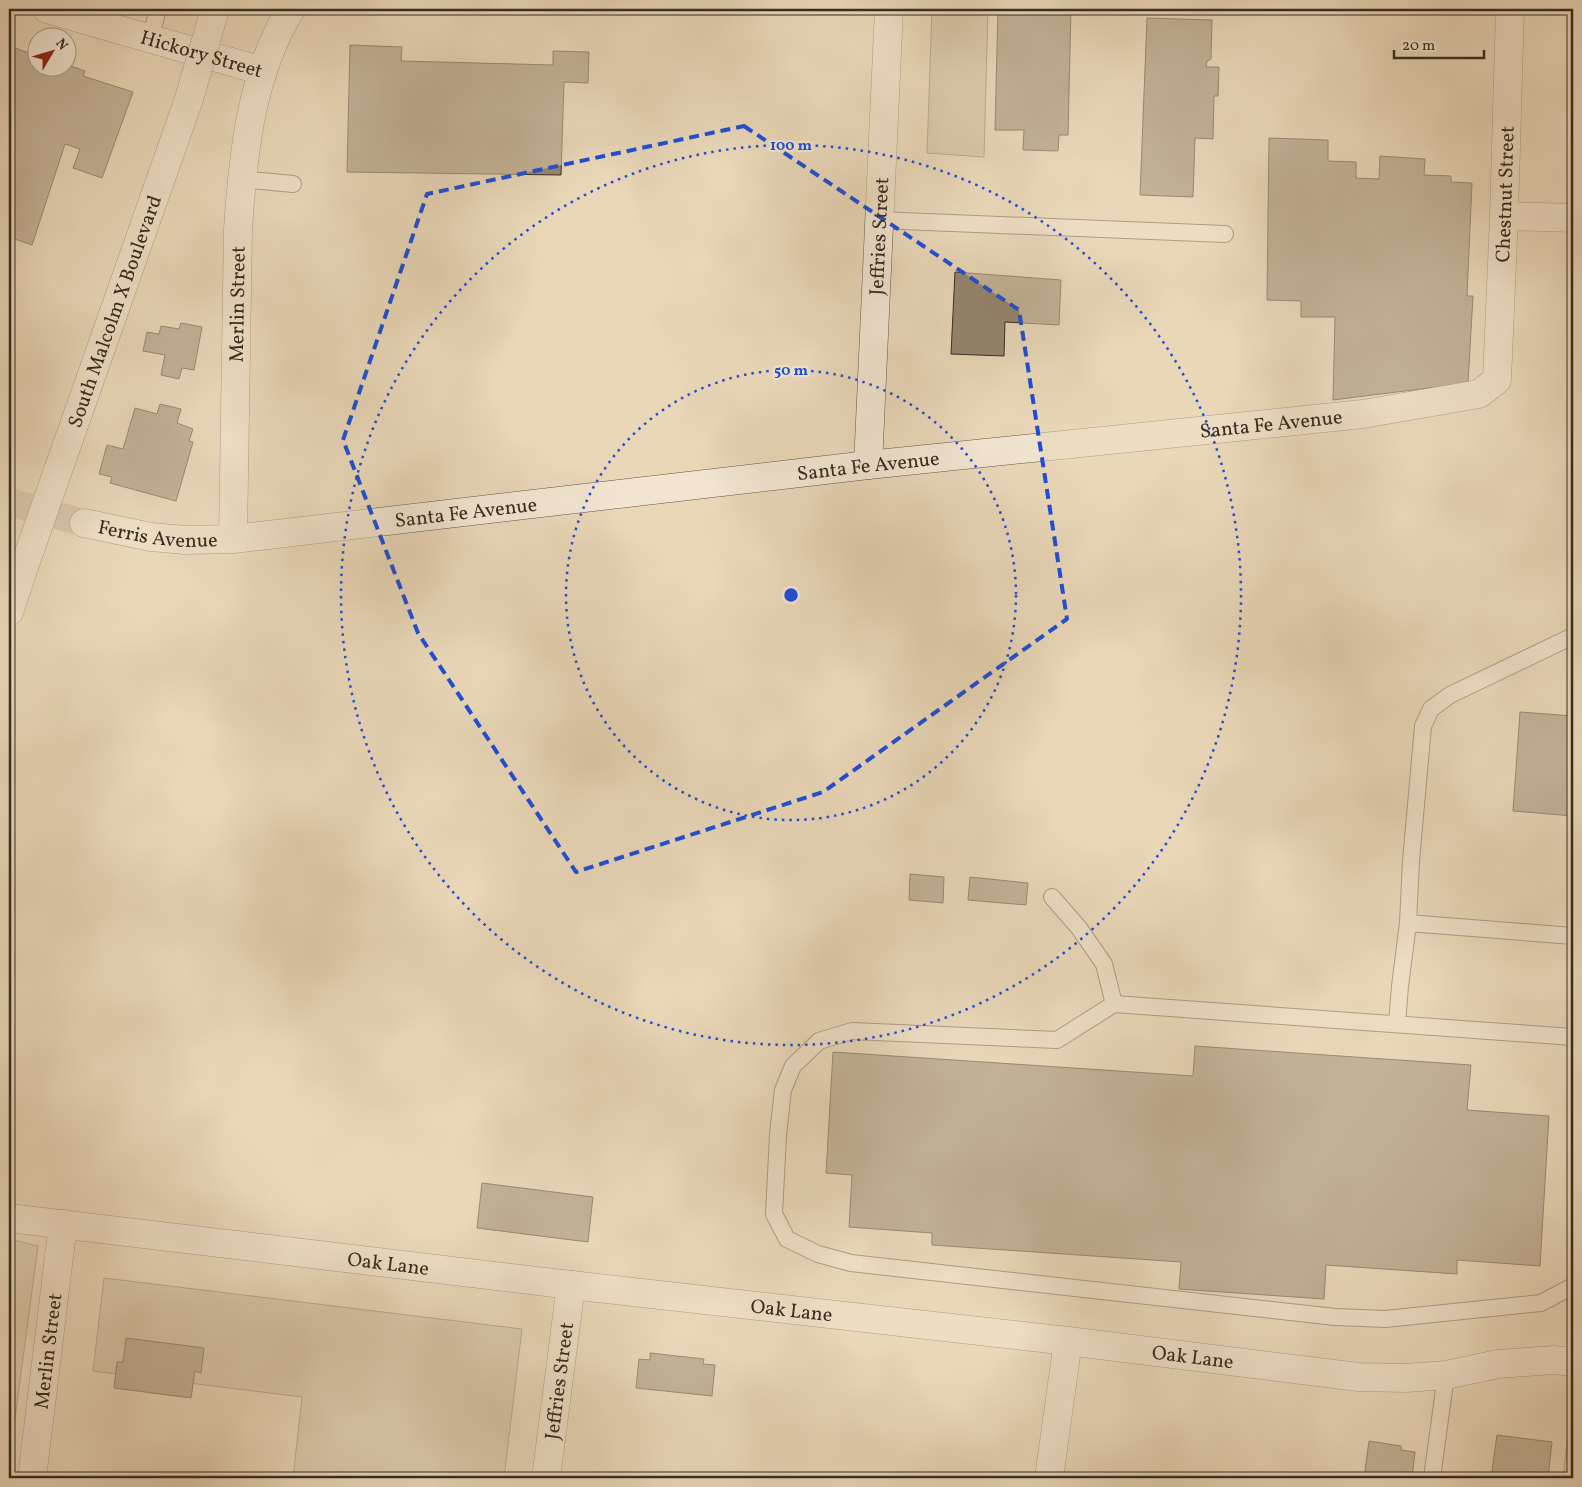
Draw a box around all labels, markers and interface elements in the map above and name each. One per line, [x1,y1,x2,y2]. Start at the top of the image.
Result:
street label: Hickory Street [137,25,266,86]
north arrow [28,28,78,78]
scale bar [1394,28,1484,60]
text: N [50,35,72,55]
text: 20 m [1402,36,1435,57]
street label: Chestnut Street [1490,125,1523,263]
text: 100 m [770,136,813,157]
street label: Jeffries Street [864,177,897,296]
street label: South Malcolm X Boulevard [62,192,170,432]
street label: Merlin Street [224,246,254,363]
text: 50 m [774,361,808,382]
street label: Santa Fe Avenue [1199,404,1344,447]
street label: Santa Fe Avenue [796,446,941,489]
street label: Santa Fe Avenue [393,492,539,536]
street label: Ferris Avenue [95,514,218,556]
centre of rings [782,586,800,604]
street label: Oak Lane [346,1246,431,1284]
street label: Merlin Street [29,1292,70,1411]
street label: Oak Lane [749,1293,834,1330]
street label: Jeffries Street [539,1321,582,1442]
street label: Oak Lane [1150,1340,1235,1377]

